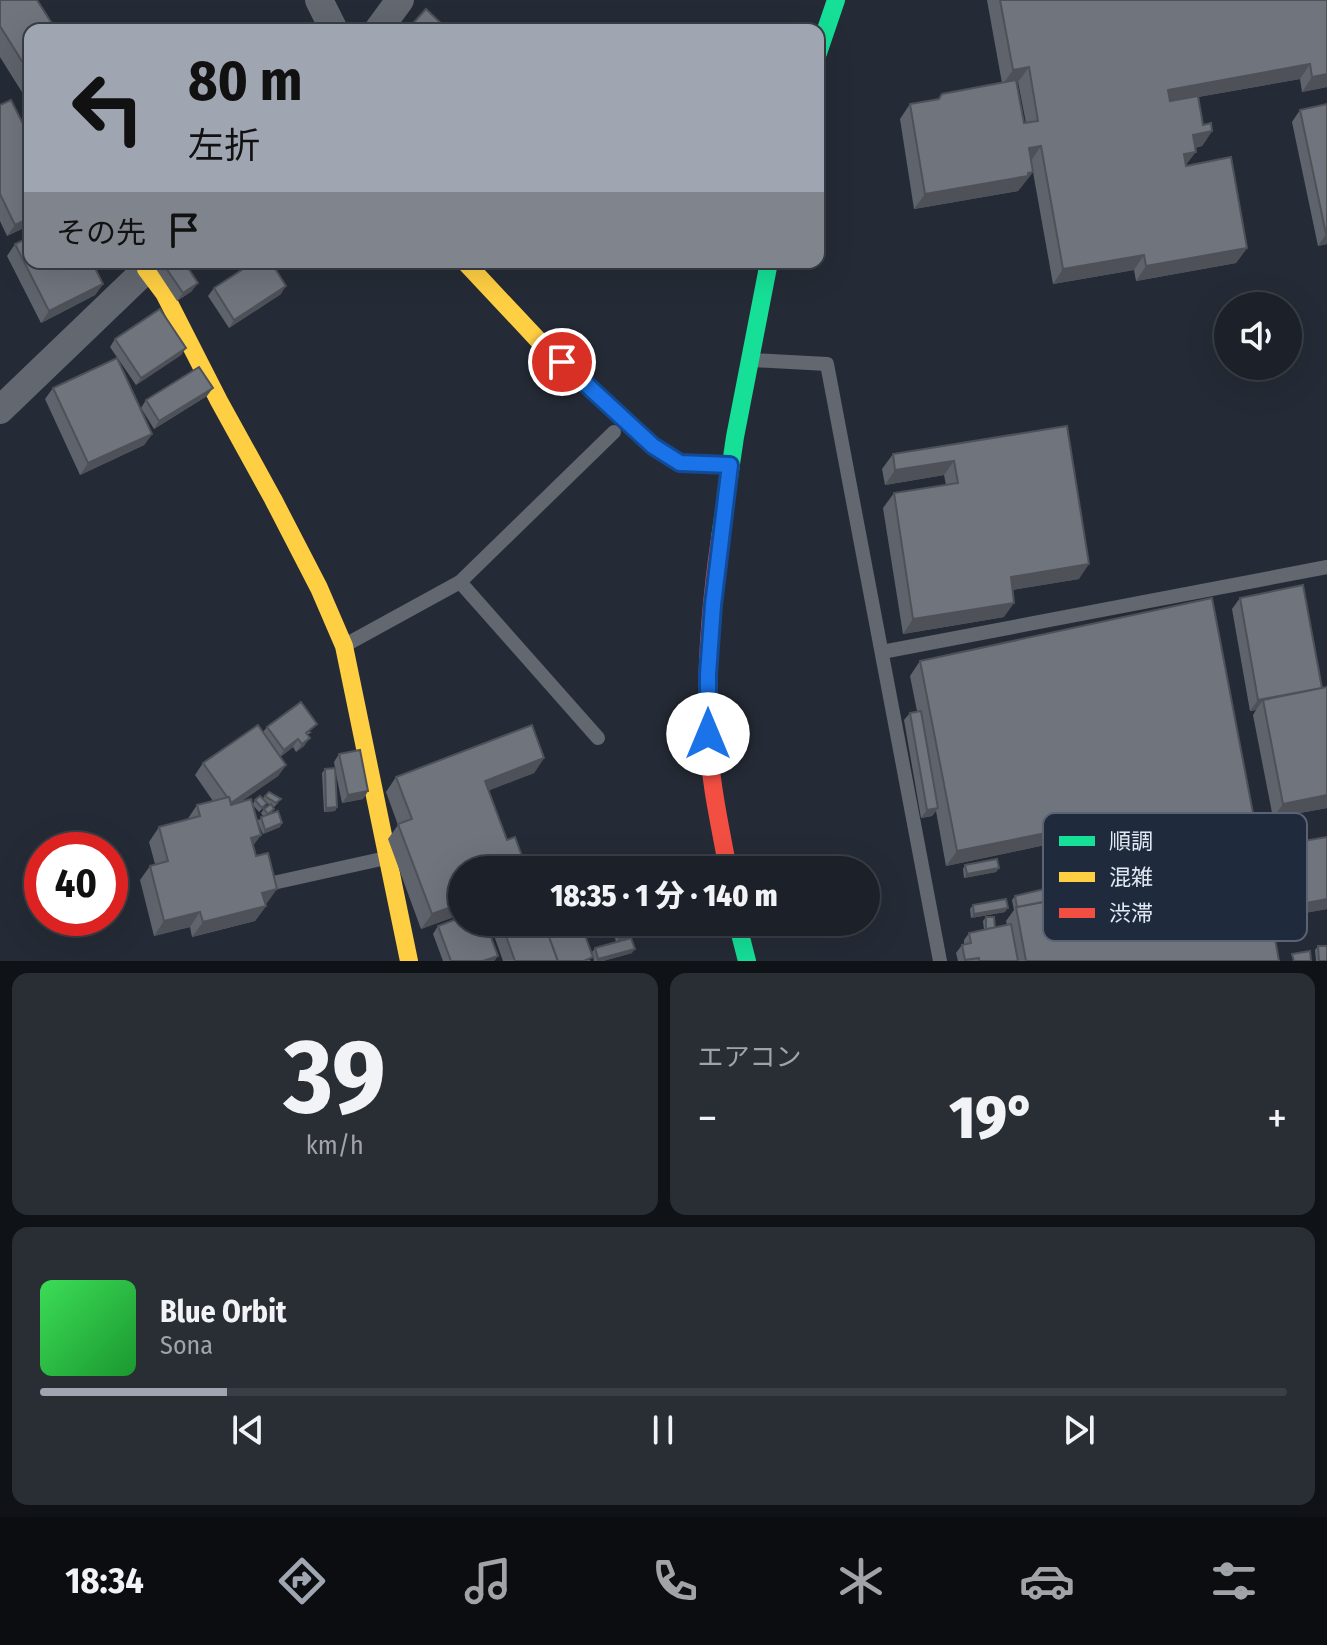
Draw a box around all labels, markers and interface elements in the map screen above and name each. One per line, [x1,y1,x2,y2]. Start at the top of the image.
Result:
text: 80 m [188,48,303,115]
icon: left [56,56,160,160]
text: 左折 [188,124,260,168]
icon: arrive [162,208,206,252]
text: その先 [56,215,146,251]
map controls [1214,292,1302,380]
button: sound [1214,292,1302,380]
pin [528,328,596,396]
icon: arrive [540,340,584,384]
position arrow [666,692,750,776]
legend [1043,813,1307,941]
text: 順調 [1109,828,1153,855]
speed limit sign: 40 [24,832,128,936]
text: 混雑 [1109,864,1153,891]
text: 18:35 · 1 分 · 140 m [550,878,778,914]
text: 渋滞 [1109,900,1153,927]
text: 39 [284,1015,386,1140]
text: エアコン [698,1042,802,1073]
text: 19° [949,1082,1035,1154]
text: − [698,1092,717,1145]
text: + [1267,1092,1287,1145]
text: km/h [306,1130,364,1161]
text: Blue Orbit [160,1294,286,1330]
text: Sona [160,1330,213,1361]
icon: previous [226,1408,270,1452]
icon: pause [641,1408,685,1452]
icon: next [1057,1408,1101,1452]
icon: directions [274,1553,330,1609]
icon: music [460,1553,516,1609]
icon: phone [647,1553,703,1609]
icon: climate [833,1553,889,1609]
icon: car [1019,1553,1075,1609]
icon: filters [1206,1553,1262,1609]
text: 18:34 [65,1559,144,1603]

